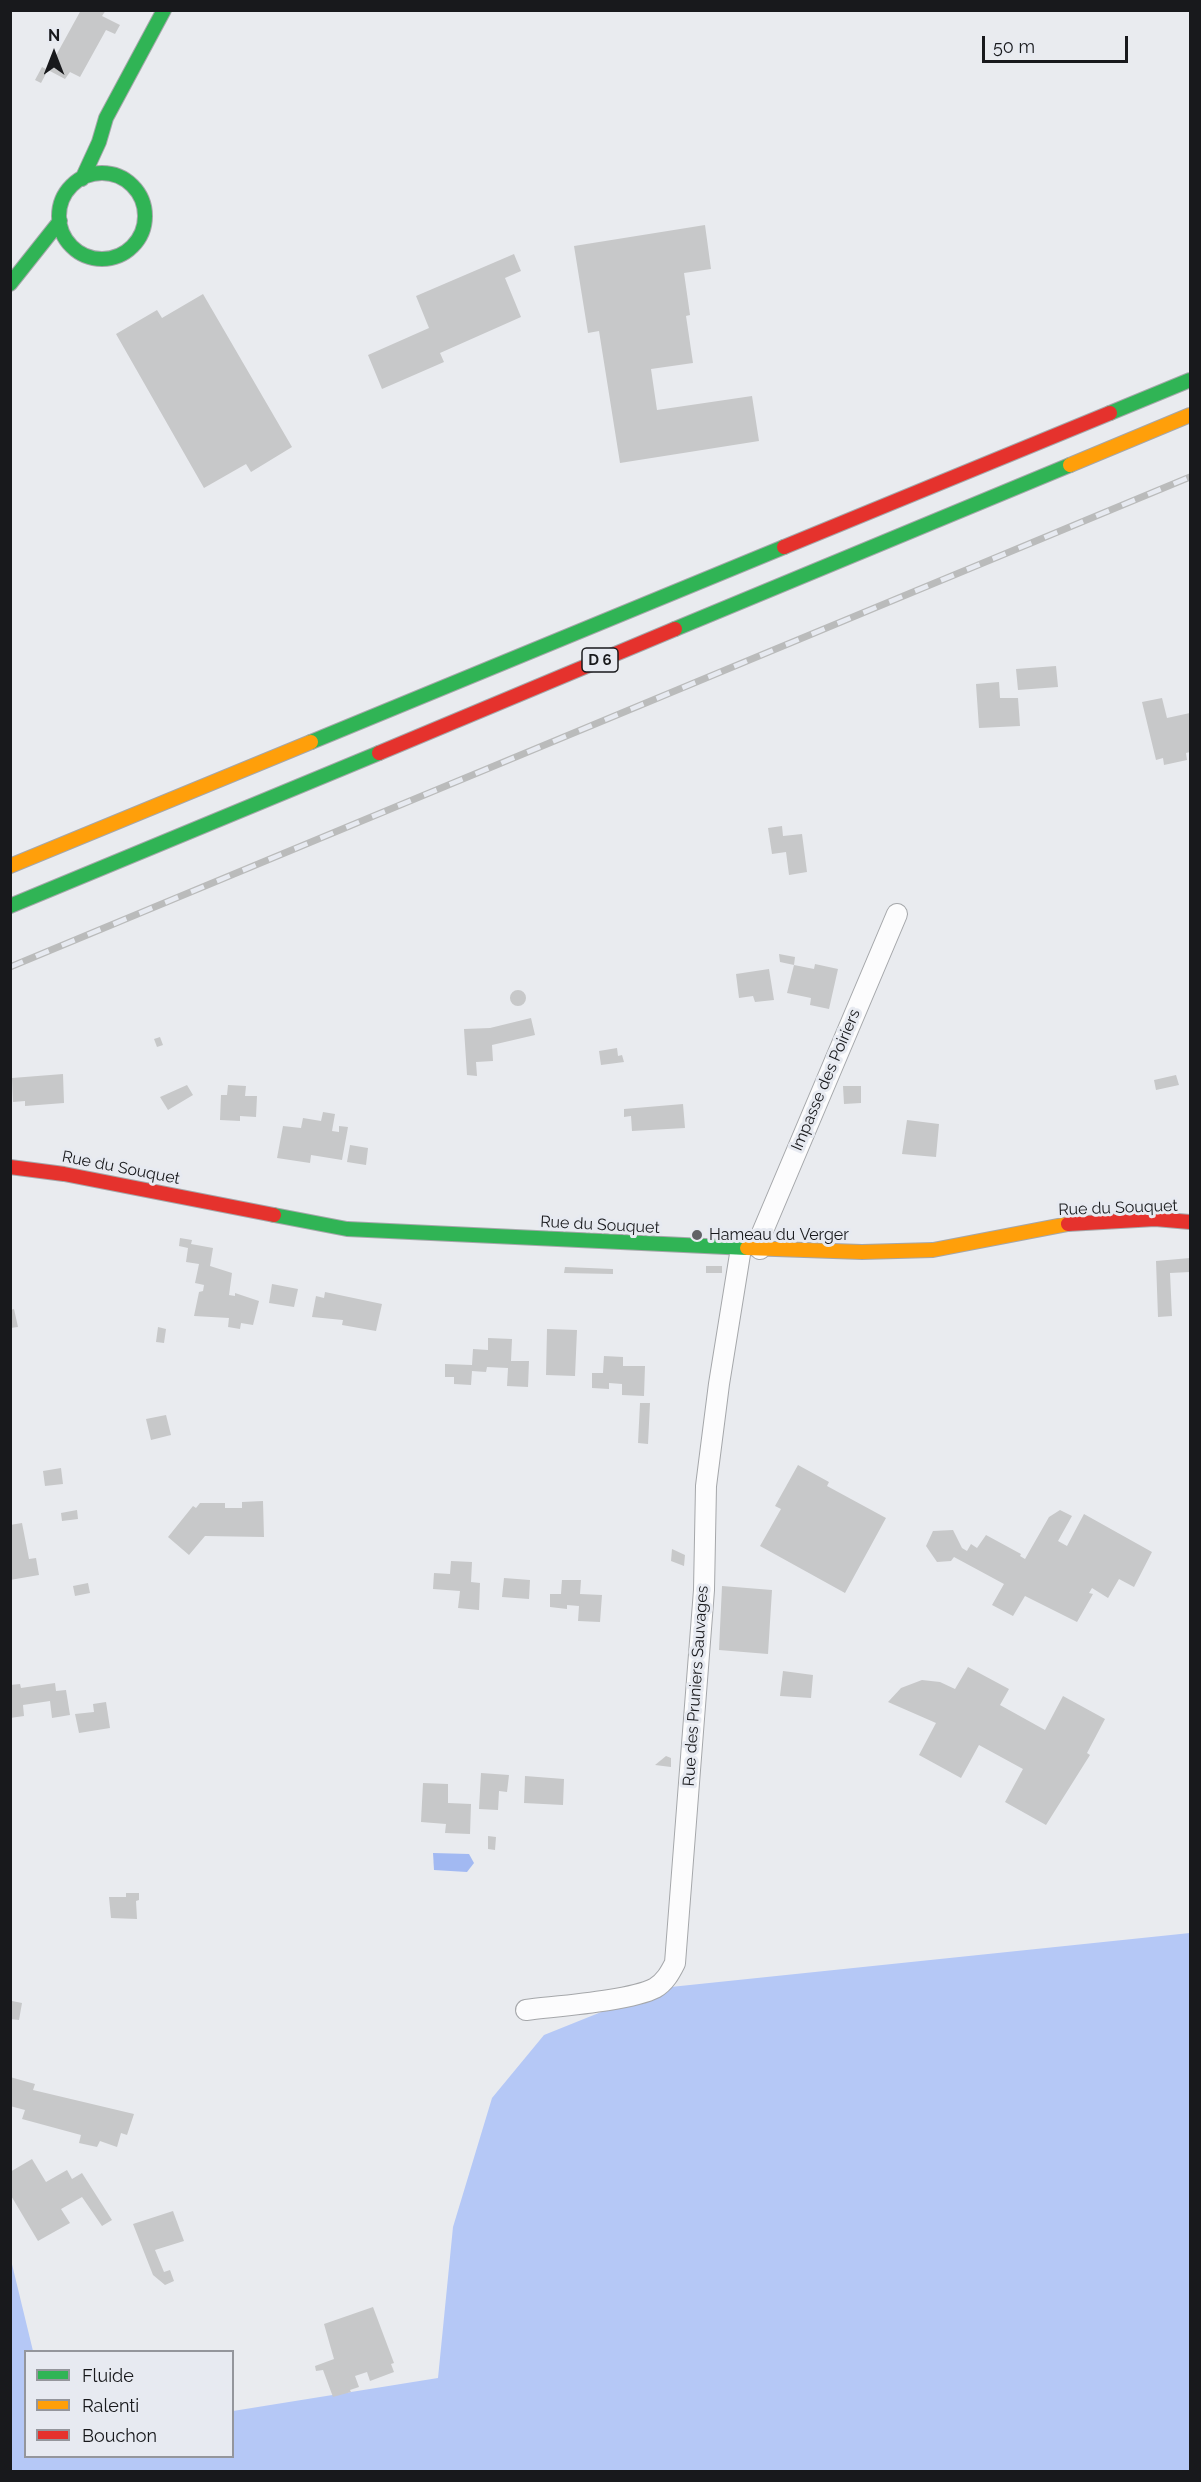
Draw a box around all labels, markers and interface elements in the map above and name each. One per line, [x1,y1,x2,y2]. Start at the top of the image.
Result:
north arrow [24,24,84,84]
scale bar [985,24,1130,62]
text: N [48,26,60,45]
text: 50 m [993,36,1035,57]
road number: D 6 [582,648,618,672]
street label: Impasse des Poiriers [787,1006,865,1154]
street label: Rue du Souquet [60,1147,182,1189]
street label: Rue du Souquet [1058,1196,1178,1220]
street label: Rue du Souquet [540,1212,660,1238]
place label: Hameau du Verger [709,1225,849,1245]
marker: Hameau du Verger [690,1228,704,1242]
street label: Rue des Pruniers Sauvages [679,1585,713,1787]
legend [24,2350,234,2458]
text: Fluide [82,2365,134,2386]
text: Ralenti [82,2395,139,2416]
text: Bouchon [82,2425,157,2446]

